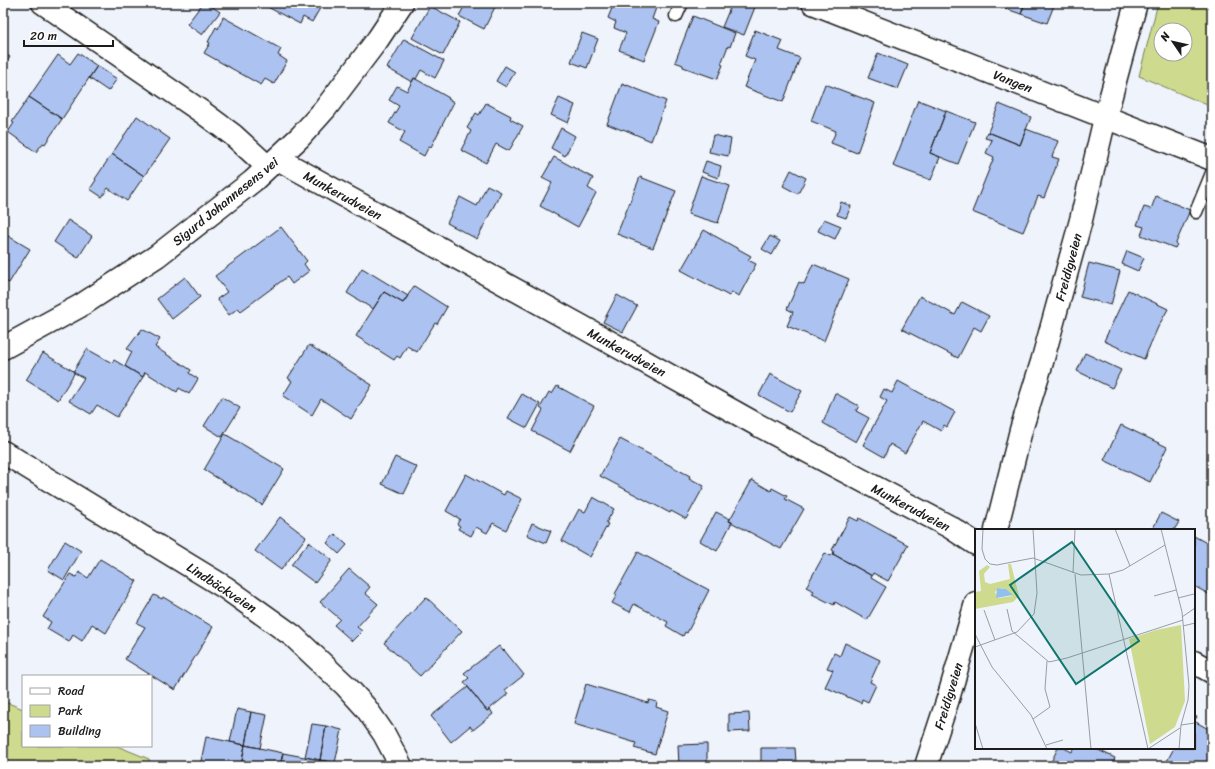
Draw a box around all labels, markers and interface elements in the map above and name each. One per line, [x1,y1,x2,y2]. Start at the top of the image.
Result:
scale bar [24,22,113,48]
north arrow [1153,22,1193,62]
text: 20 m [30,25,57,47]
text: N [1155,28,1175,46]
street label: Vangen [990,63,1036,100]
street label: Sigurd Johannesens vei [167,151,284,252]
street label: Munkerudveien [299,164,386,227]
street label: Freidigveien [1048,231,1089,304]
street label: Munkerudveien [583,321,670,384]
street label: Munkerudveien [867,477,955,538]
inset map [975,529,1195,749]
street label: Lindbäckveien [182,556,261,619]
street label: Freidigveien [927,660,970,733]
legend [22,675,152,747]
text: Road [58,680,85,702]
text: Park [58,700,83,722]
text: Building [58,720,101,742]

